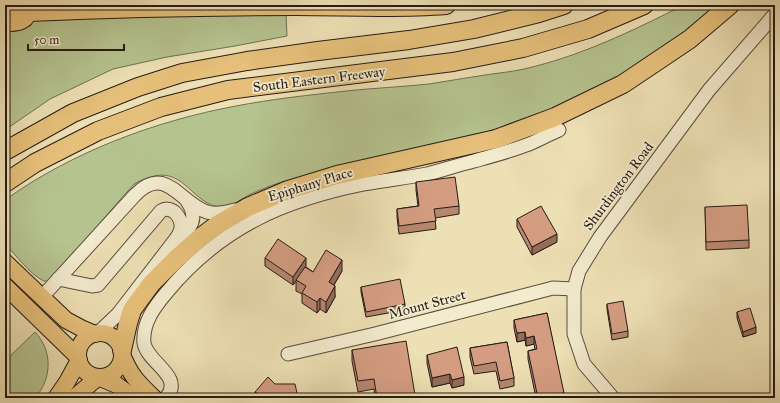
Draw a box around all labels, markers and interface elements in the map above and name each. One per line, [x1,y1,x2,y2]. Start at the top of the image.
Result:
scale bar [28,26,124,52]
text: 50 m [34,33,59,47]
street label: South Eastern Freeway [252,63,387,96]
street label: Shurdington Road [580,139,657,234]
street label: Epiphany Place [266,163,355,205]
street label: Mount Street [387,286,468,323]

